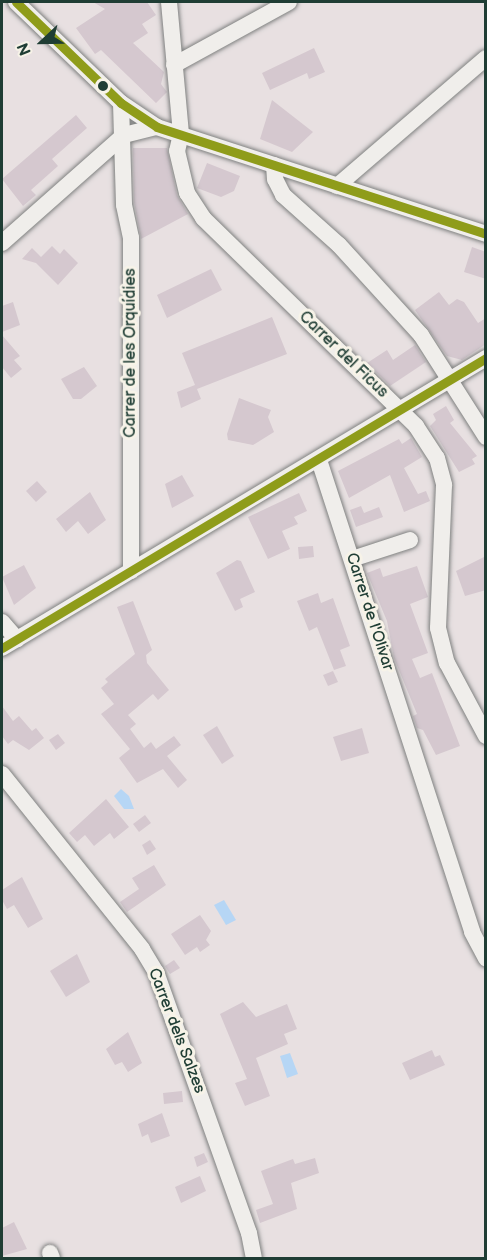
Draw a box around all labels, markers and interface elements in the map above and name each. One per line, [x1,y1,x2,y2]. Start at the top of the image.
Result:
north arrow [12,12,72,72]
text: N [14,40,36,58]
unlabelled marker [97,80,109,92]
street label: Carrer de les Orquídies [121,268,141,438]
street label: Carrer del Ficus [294,308,392,402]
street label: Carrer de l'Olivar [341,551,397,673]
street label: Carrer dels Salzes [143,966,209,1096]

